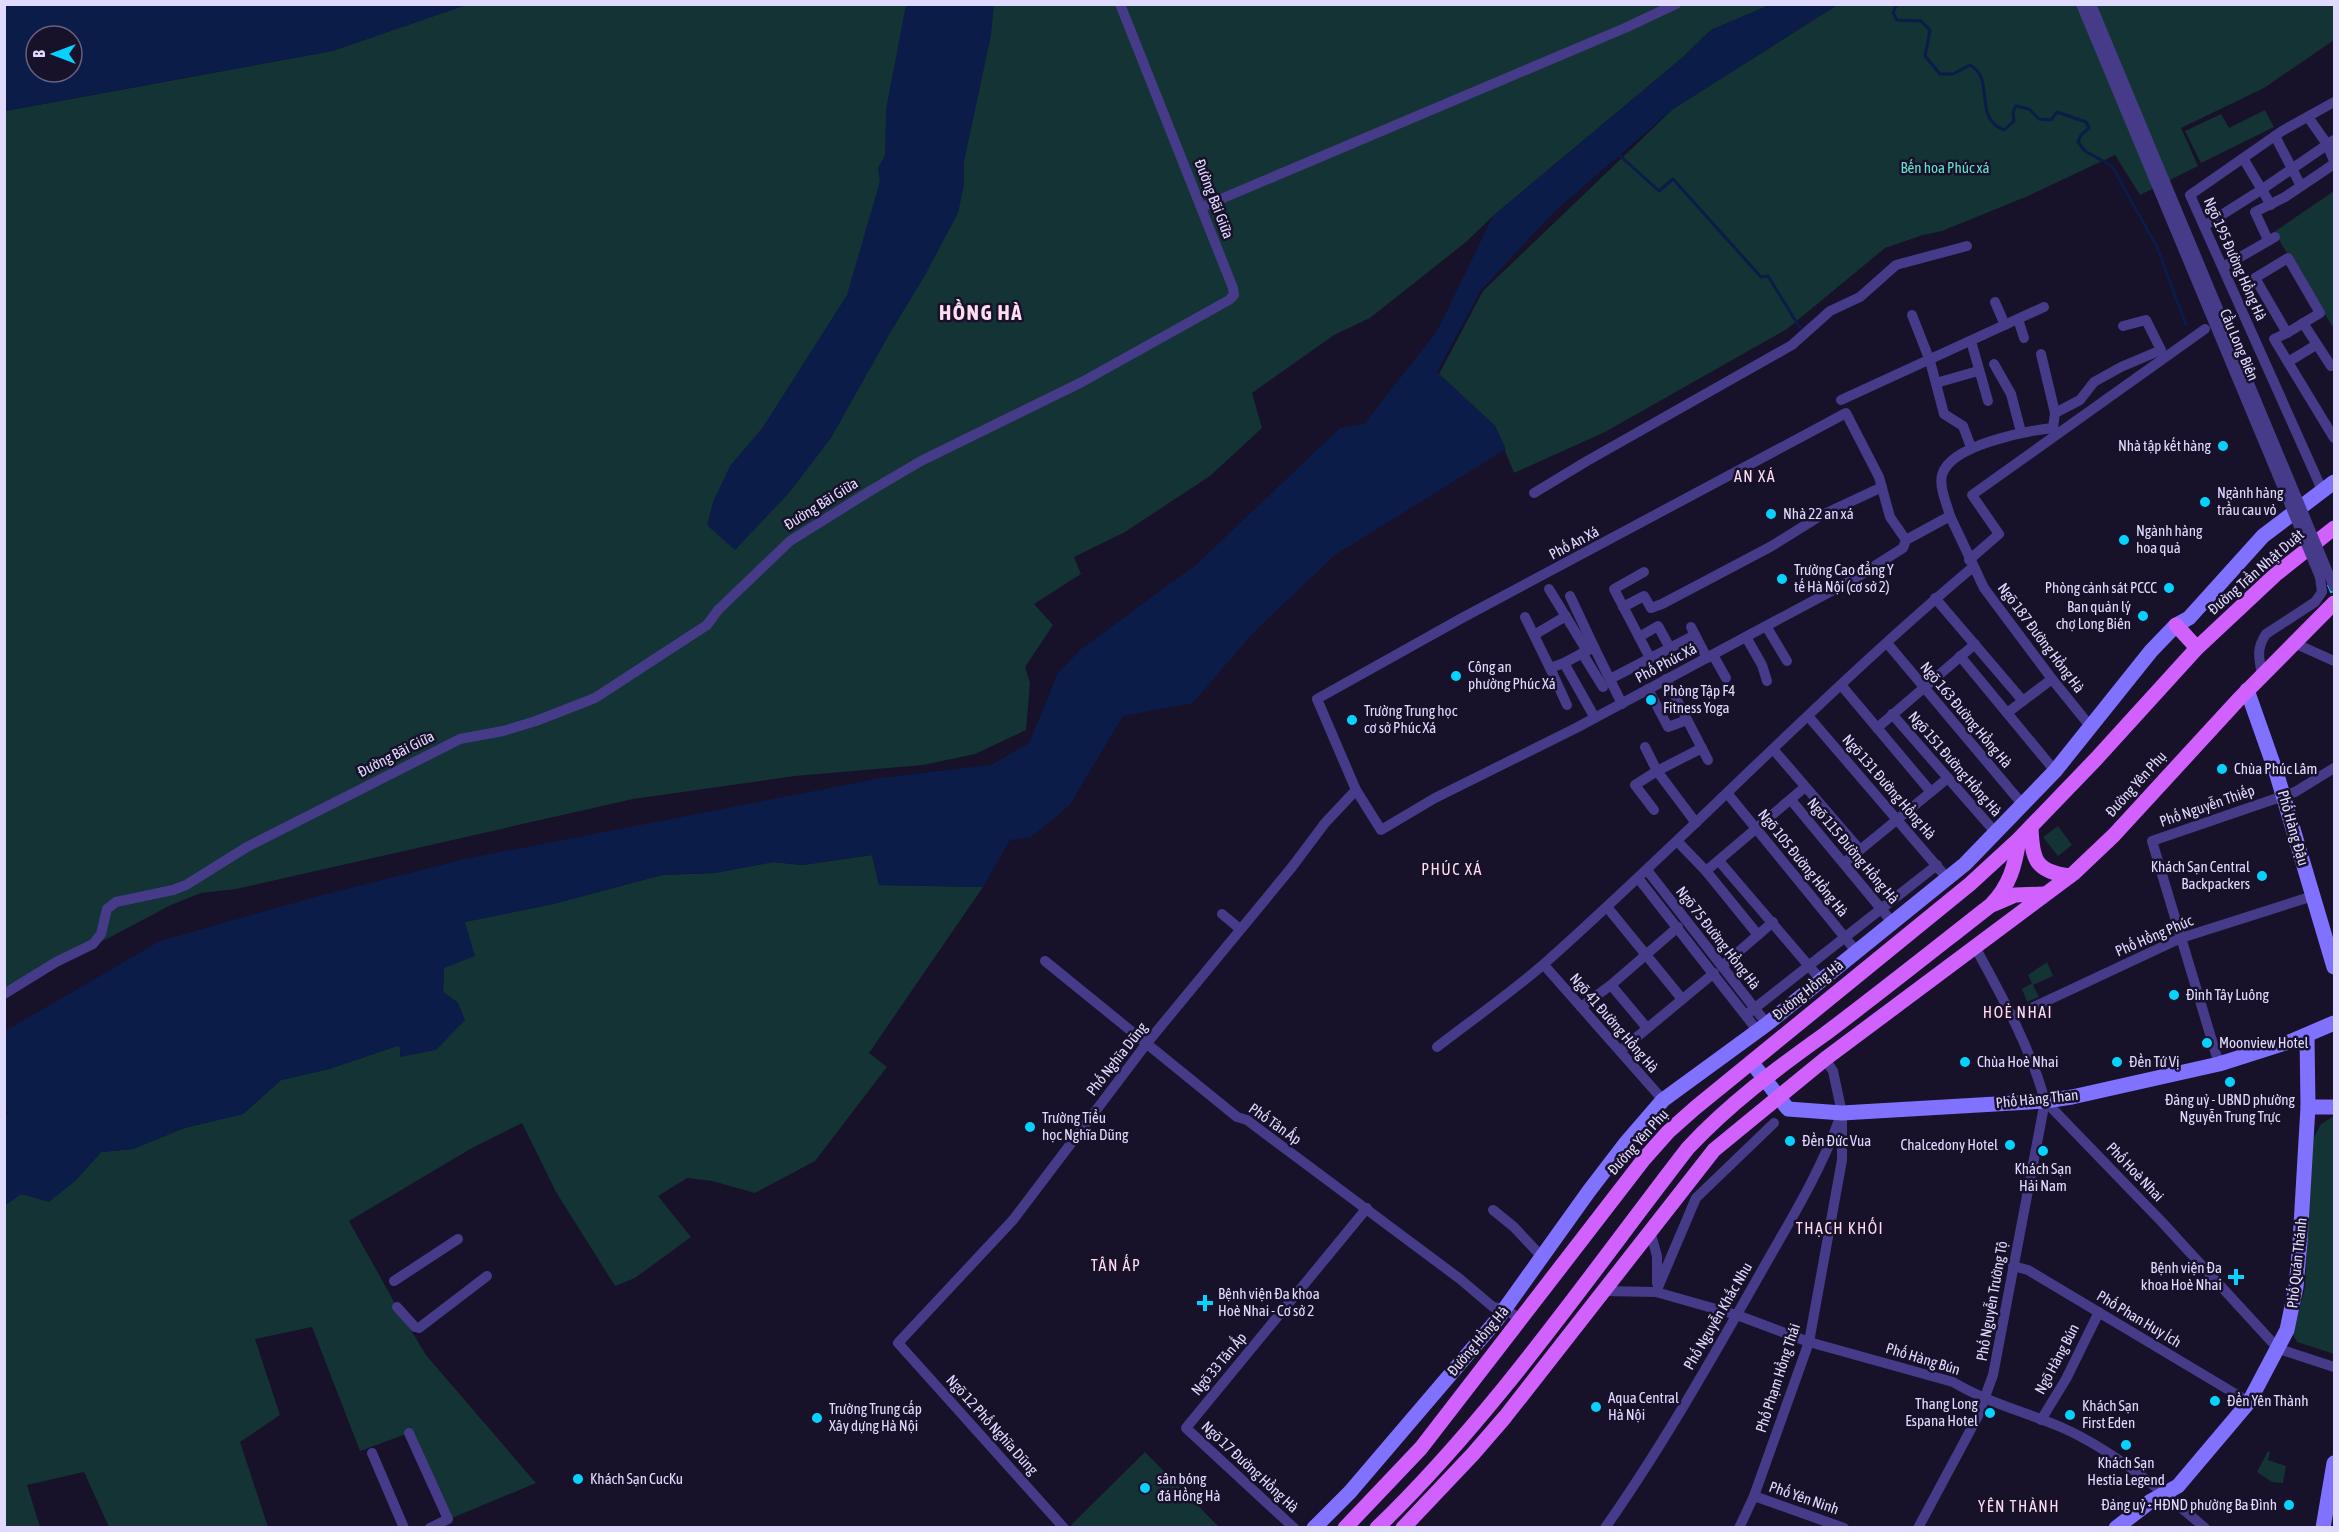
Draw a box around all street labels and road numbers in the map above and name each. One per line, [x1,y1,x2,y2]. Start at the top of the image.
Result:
street label: Đường Bãi Giữa [1192,157,1237,241]
street label: Ngõ 195 Đường Hồng Hà [2201,195,2270,323]
street label: Cầu Long Biên [2217,306,2262,383]
street label: Đường Bãi Giữa [781,474,861,533]
street label: Phố An Xá [1546,522,1602,563]
street label: Đường Trần Nhật Duật [2204,526,2307,618]
street label: Ngõ 187 Đường Hồng Hà [1995,579,2088,696]
street label: Phố Phúc Xá [1632,639,1699,686]
street label: Ngõ 163 Đường Hồng Hà [1917,658,2016,771]
street label: Ngõ 151 Đường Hồng Hà [1905,708,2005,819]
street label: Đường Bãi Giữa [355,727,437,780]
street label: Ngõ 131 Đường Hồng Hà [1839,731,1939,842]
street label: Đường Yên Phụ [2102,747,2169,820]
street label: Phố Nguyễn Thiếp [2157,781,2257,830]
street label: Phố Hàng Đậu [2275,788,2312,868]
street label: Ngõ 115 Đường Hồng Hà [1804,794,1903,907]
street label: Ngõ 105 Đường Hồng Hà [1755,806,1852,920]
street label: Ngõ 75 Đường Hồng Hà [1673,883,1764,993]
street label: Phố Hồng Phúc [2112,911,2196,960]
street label: Đường Hồng Hà [1769,956,1846,1023]
street label: Ngõ 41 Đường Hồng Hà [1567,970,1662,1076]
street label: Phố Nghĩa Dũng [1083,1018,1151,1099]
street label: Phố Hàng Than [1995,1086,2079,1111]
street label: Phố Tân Ấp [1246,1099,1305,1148]
street label: Đường Yên Phụ [1604,1105,1671,1178]
street label: Phố Hoè Nhai [2103,1139,2167,1205]
street label: Phố Quán Thánh [2283,1217,2310,1309]
street label: Phố Nguyễn Trường Tộ [1973,1240,2010,1362]
street label: Phố Nguyễn Khắc Nhu [1680,1259,1755,1372]
street label: Phố Phan Huy Ích [2094,1287,2185,1350]
street label: Đường Hồng Hà [1444,1302,1512,1379]
street label: Phố Phạm Hồng Thái [1752,1321,1803,1435]
street label: Ngõ Hàng Bún [2031,1321,2082,1397]
street label: Ngõ 33 Tân Ấp [1187,1328,1250,1398]
street label: Phố Hàng Bún [1884,1339,1962,1378]
street label: Ngõ 12 Phố Nghĩa Dũng [943,1371,1042,1478]
street label: Ngõ 17 Đường Hồng Hà [1198,1417,1302,1516]
street label: Phố Yên Ninh [1767,1478,1841,1517]

